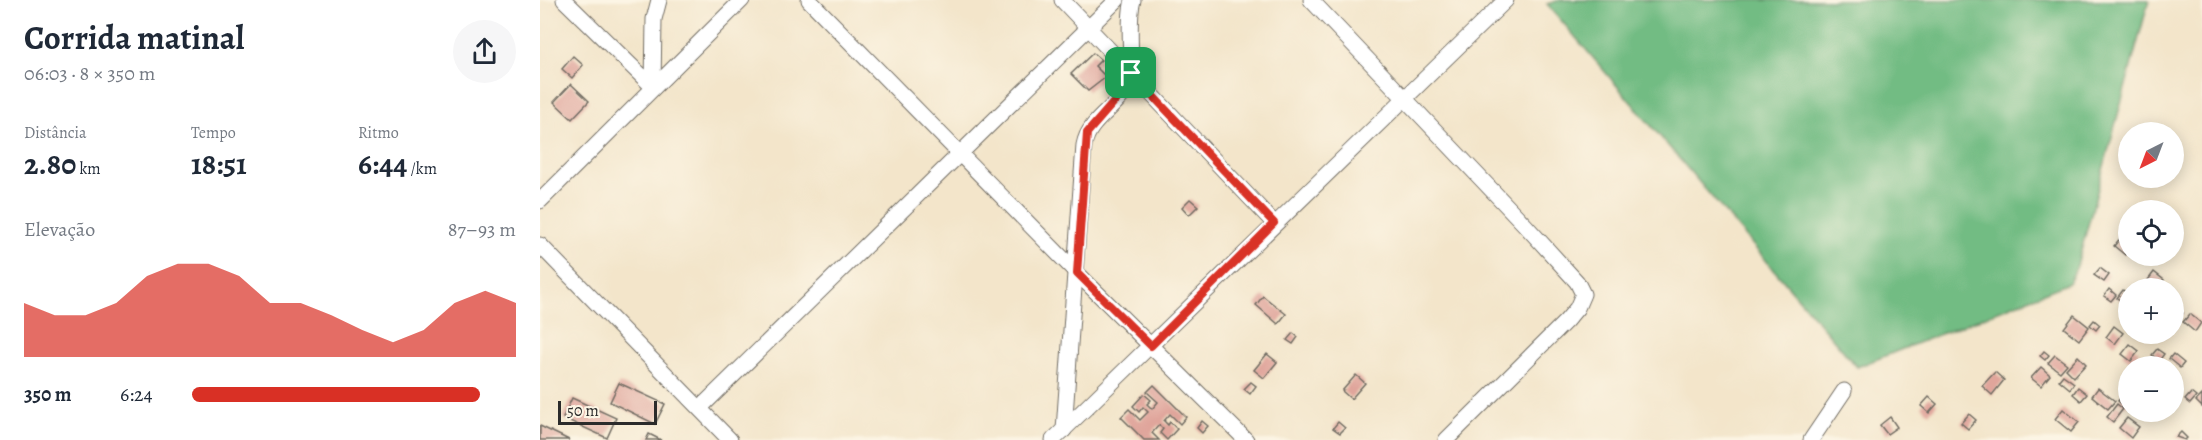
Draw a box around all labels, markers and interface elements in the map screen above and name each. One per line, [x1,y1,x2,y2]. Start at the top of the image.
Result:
text: Corrida matinal [24,15,244,60]
button: share [453,20,516,83]
pin [1105,47,1156,98]
icon: arrive [1114,56,1147,89]
text: 06:03 · 8 × 350 m [24,60,155,87]
text: Distância [24,122,86,144]
text: Tempo [191,122,236,144]
text: Ritmo [358,122,399,144]
north arrow [2118,122,2184,188]
map controls [2118,122,2184,422]
text: 2.80 [24,144,76,184]
text: 18:51 [191,144,247,184]
text: 6:44 [358,144,407,184]
text: km [76,158,101,180]
text: /km [407,158,437,180]
button: locate [2118,200,2184,266]
text: Elevação [24,216,95,243]
text: 87–93 m [448,216,516,243]
button: + [2118,278,2184,344]
button: − [2118,356,2184,422]
text: 350 m [24,381,71,408]
text: 6:24 [120,381,153,408]
scale bar [558,398,657,426]
text: 50 m [567,400,599,422]

